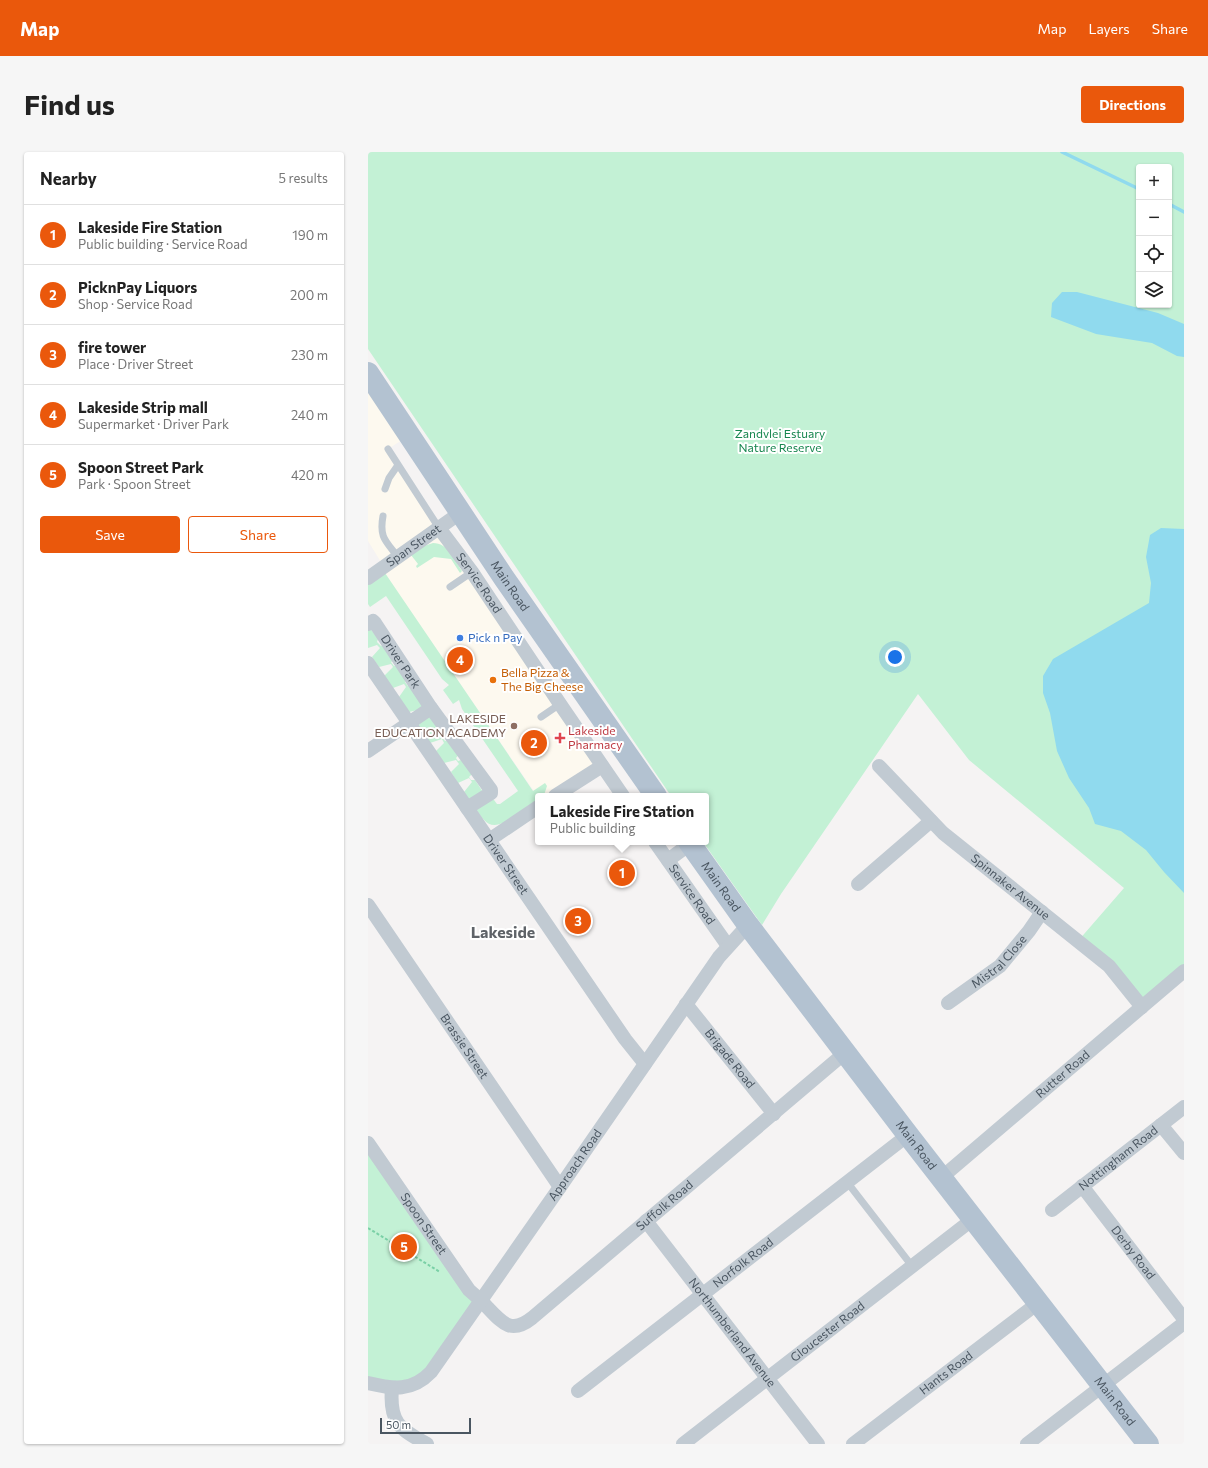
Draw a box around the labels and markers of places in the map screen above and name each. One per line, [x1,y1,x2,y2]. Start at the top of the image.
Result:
place label: Pick n Pay [468,630,522,644]
marker: Pick n Pay [455,633,465,643]
pin: 4 [447,645,473,675]
place label: Bella Pizza & The Big Cheese [501,665,583,693]
marker: Bella Pizza & The Big Cheese [488,675,498,685]
place label: LAKESIDE EDUCATION ACADEMY [375,711,506,739]
marker: LAKESIDE EDUCATION ACADEMY [509,721,519,731]
place label: Lakeside Pharmacy [568,723,622,751]
pin: 2 [521,728,547,758]
marker: Lakeside Pharmacy [555,733,565,743]
pin: 1 [609,858,635,888]
pin: 3 [565,906,591,936]
pin: 5 [391,1232,417,1262]

